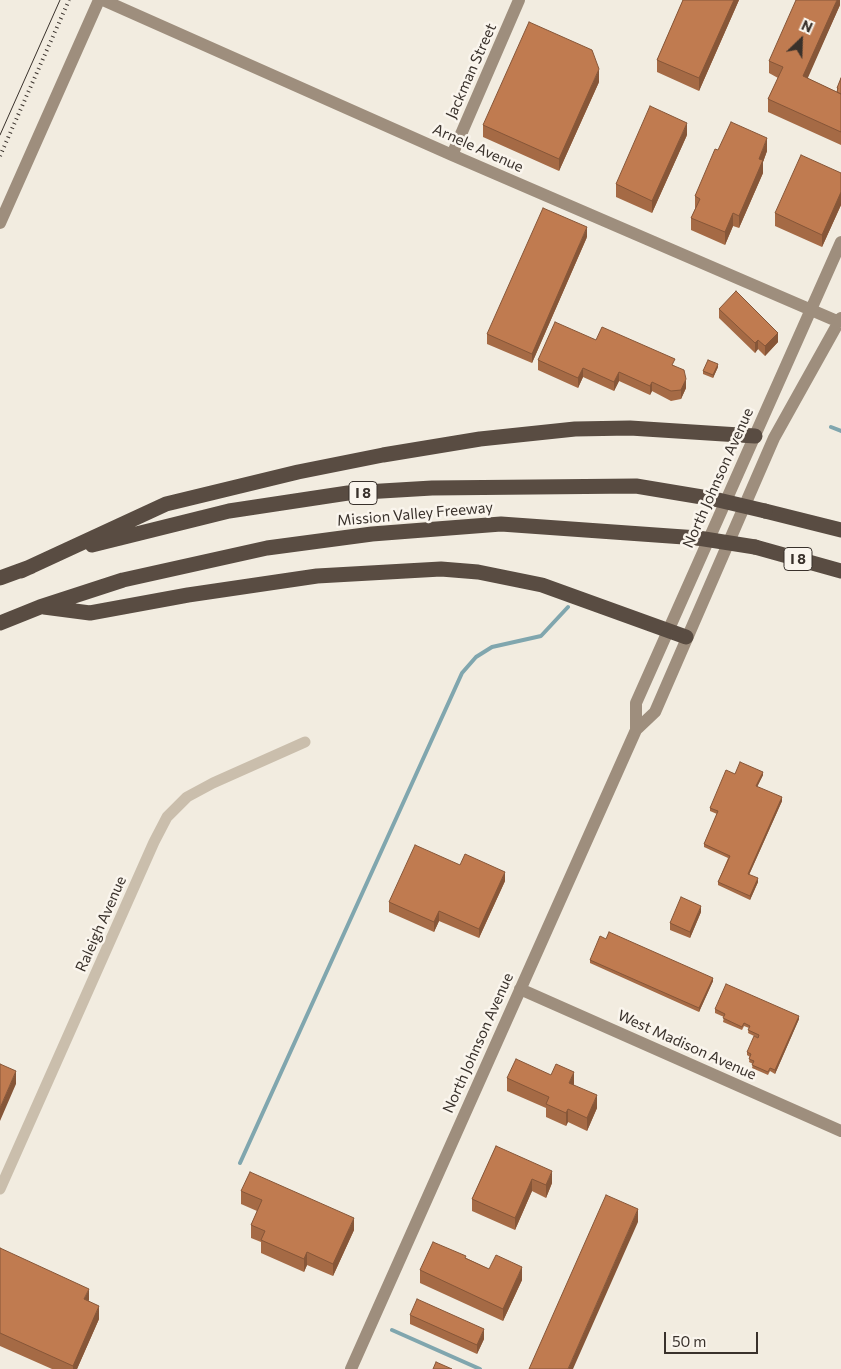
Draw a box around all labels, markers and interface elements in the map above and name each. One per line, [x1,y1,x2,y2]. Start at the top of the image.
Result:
north arrow [776,15,826,65]
text: N [799,16,816,36]
street label: Jackman Street [442,20,500,122]
street label: Arnele Avenue [430,120,526,176]
street label: North Johnson Avenue [679,405,757,551]
road number: I 8 [349,482,377,504]
street label: Mission Valley Freeway [336,498,494,530]
road number: I 8 [784,548,812,570]
street label: Raleigh Avenue [72,873,130,975]
street label: North Johnson Avenue [439,970,517,1116]
street label: West Madison Avenue [615,1006,759,1084]
scale bar [666,1322,760,1354]
text: 50 m [672,1332,706,1350]

